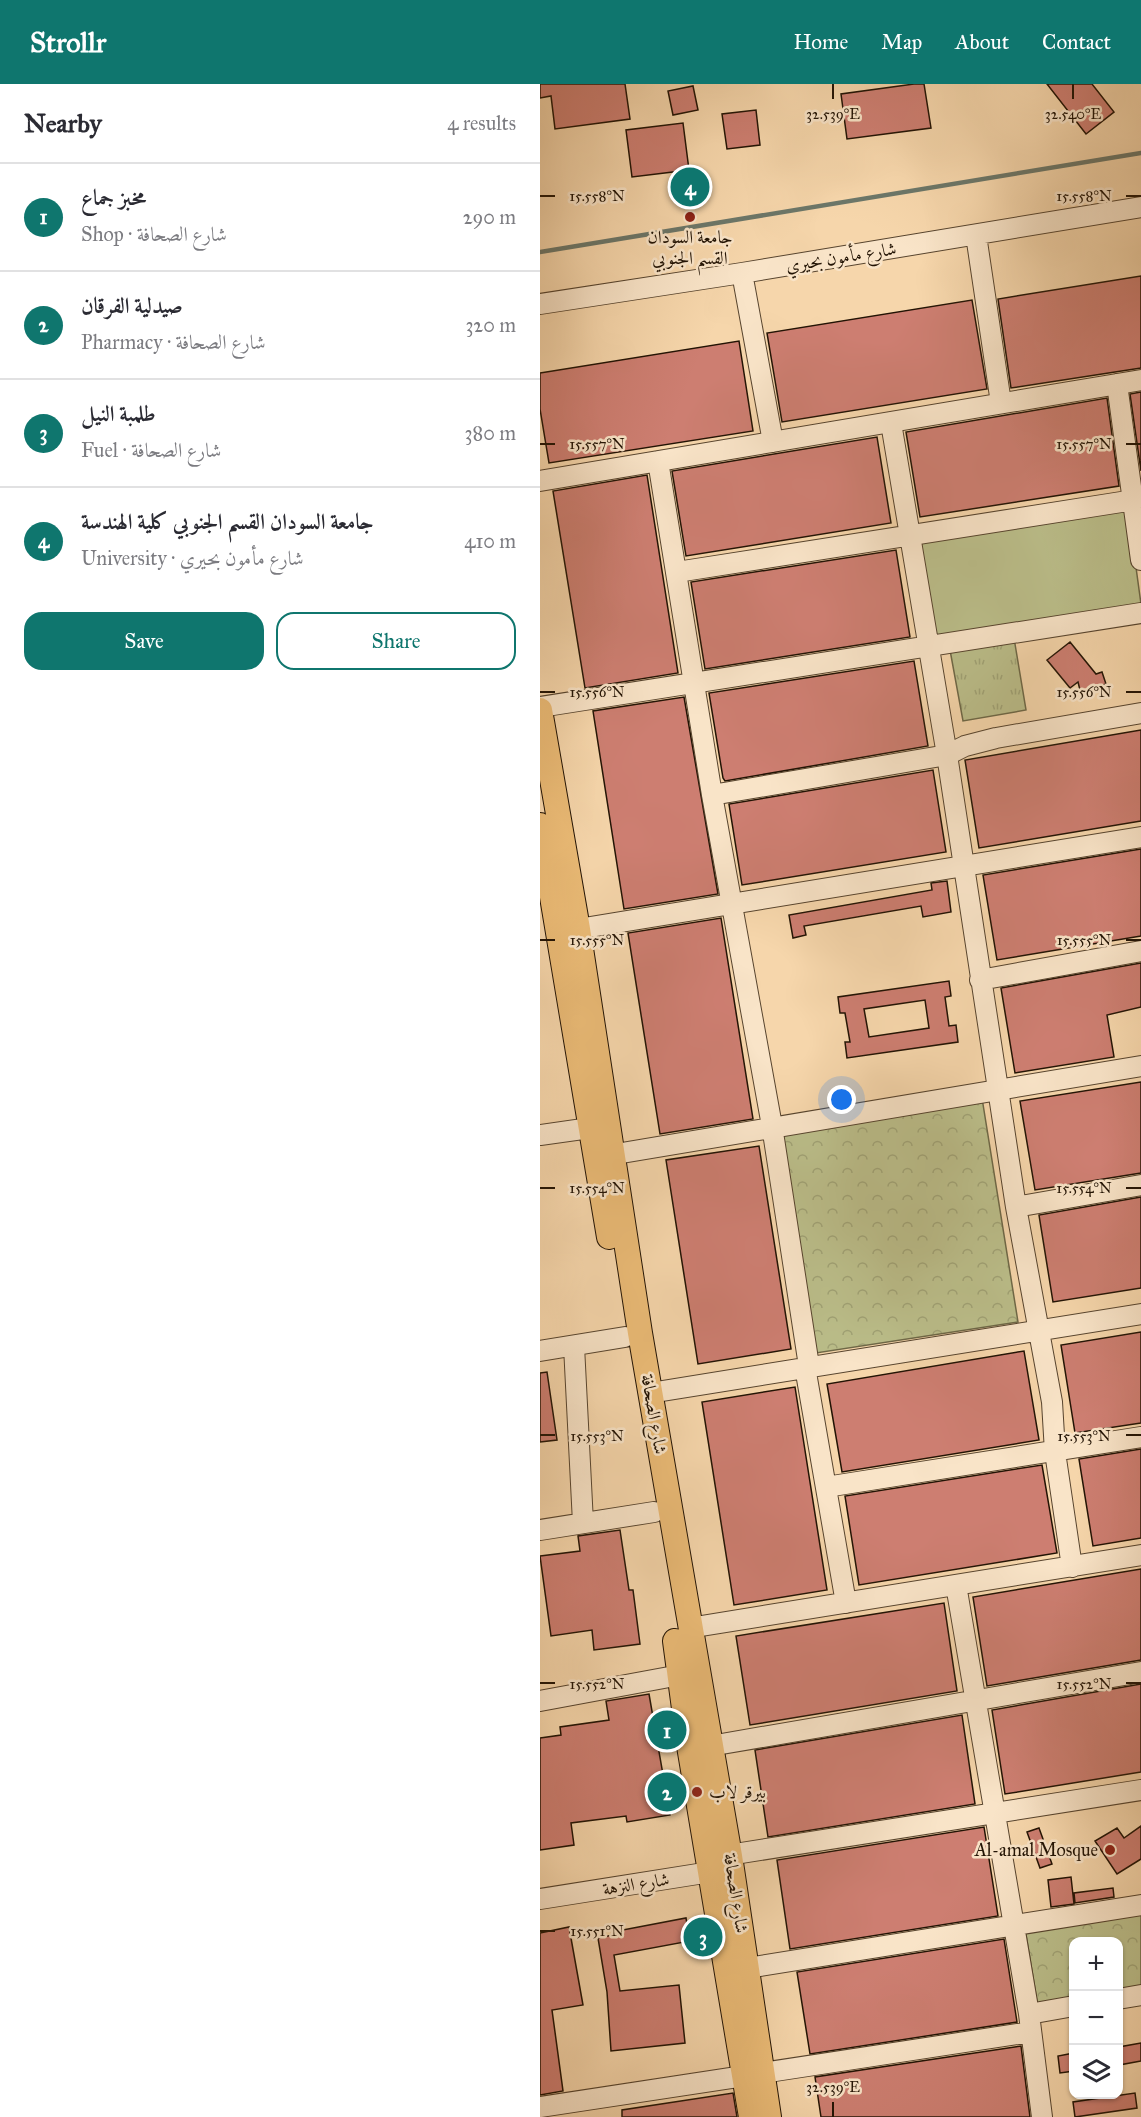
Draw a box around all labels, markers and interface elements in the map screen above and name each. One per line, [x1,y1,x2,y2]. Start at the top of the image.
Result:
text: Strollr [30,25,106,60]
text: Home [793,29,848,55]
text: Map [881,29,922,55]
text: About [955,29,1009,55]
text: Contact [1042,29,1111,55]
text: 32.539°E [806,105,860,123]
text: 32.540°E [1045,105,1101,123]
text: Nearby [24,107,102,139]
text: 4 results [447,111,516,135]
pin: 4 [670,164,710,210]
text: مخبز جماع [81,184,146,211]
text: 15.558°N [569,187,625,205]
text: 15.558°N [1056,187,1112,205]
text: 1 [40,205,47,229]
text: 290 m [463,205,516,229]
marker: جامعة السودان القسم الجنوبي [683,210,697,224]
text: Shop · شارع الصحافة [81,222,227,246]
place label: جامعة السودان القسم الجنوبي [647,226,733,276]
street label: شارع مأمون بحيري [784,235,898,281]
text: صيدلية الفرقان [81,292,183,319]
text: 2 [39,313,48,337]
text: 320 m [465,313,516,337]
text: Pharmacy · شارع الصحافة [81,330,266,354]
text: طلمبة النيل [81,400,156,427]
text: 3 [40,421,48,445]
text: 380 m [465,421,516,445]
text: 15.557°N [569,435,625,453]
text: 15.557°N [1056,435,1112,453]
text: Fuel · شارع الصحافة [81,438,221,462]
text: جامعة السودان القسم الجنوبي كلية الهندسة [81,508,374,535]
text: 4 [38,529,49,553]
text: 410 m [464,529,516,553]
text: University · شارع مأمون بحيري [81,546,304,570]
button: Save [24,612,264,670]
button: Share [276,612,516,670]
text: 15.556°N [569,683,625,701]
text: 15.556°N [1056,683,1112,701]
text: 15.555°N [570,931,624,949]
text: 15.555°N [1057,931,1111,949]
your location [827,1085,856,1114]
text: 15.554°N [569,1179,625,1197]
text: 15.554°N [1056,1179,1112,1197]
street label: شارع الصحافة [632,1372,672,1457]
text: 15.553°N [570,1427,624,1445]
text: 15.553°N [1057,1427,1111,1445]
text: 15.552°N [570,1675,625,1693]
text: 15.552°N [1057,1675,1112,1693]
pin: 1 [648,1708,686,1752]
pin: 2 [648,1770,686,1814]
place label: بيرقر لاب [709,1781,766,1804]
marker: بيرقر لاب [690,1785,704,1799]
place label: Al-amal Mosque [974,1839,1098,1862]
marker: Al-amal Mosque [1103,1843,1117,1857]
street label: شارع الصحافة [715,1851,753,1935]
street label: شارع النزهة [601,1868,671,1904]
pin: 3 [684,1914,722,1960]
text: 15.551°N [570,1922,624,1940]
map controls [1069,1937,1123,2099]
button: + [1069,1937,1123,1991]
button: − [1069,1991,1123,2045]
button: layers [1069,2045,1123,2099]
text: 32.539°E [806,2078,860,2096]

